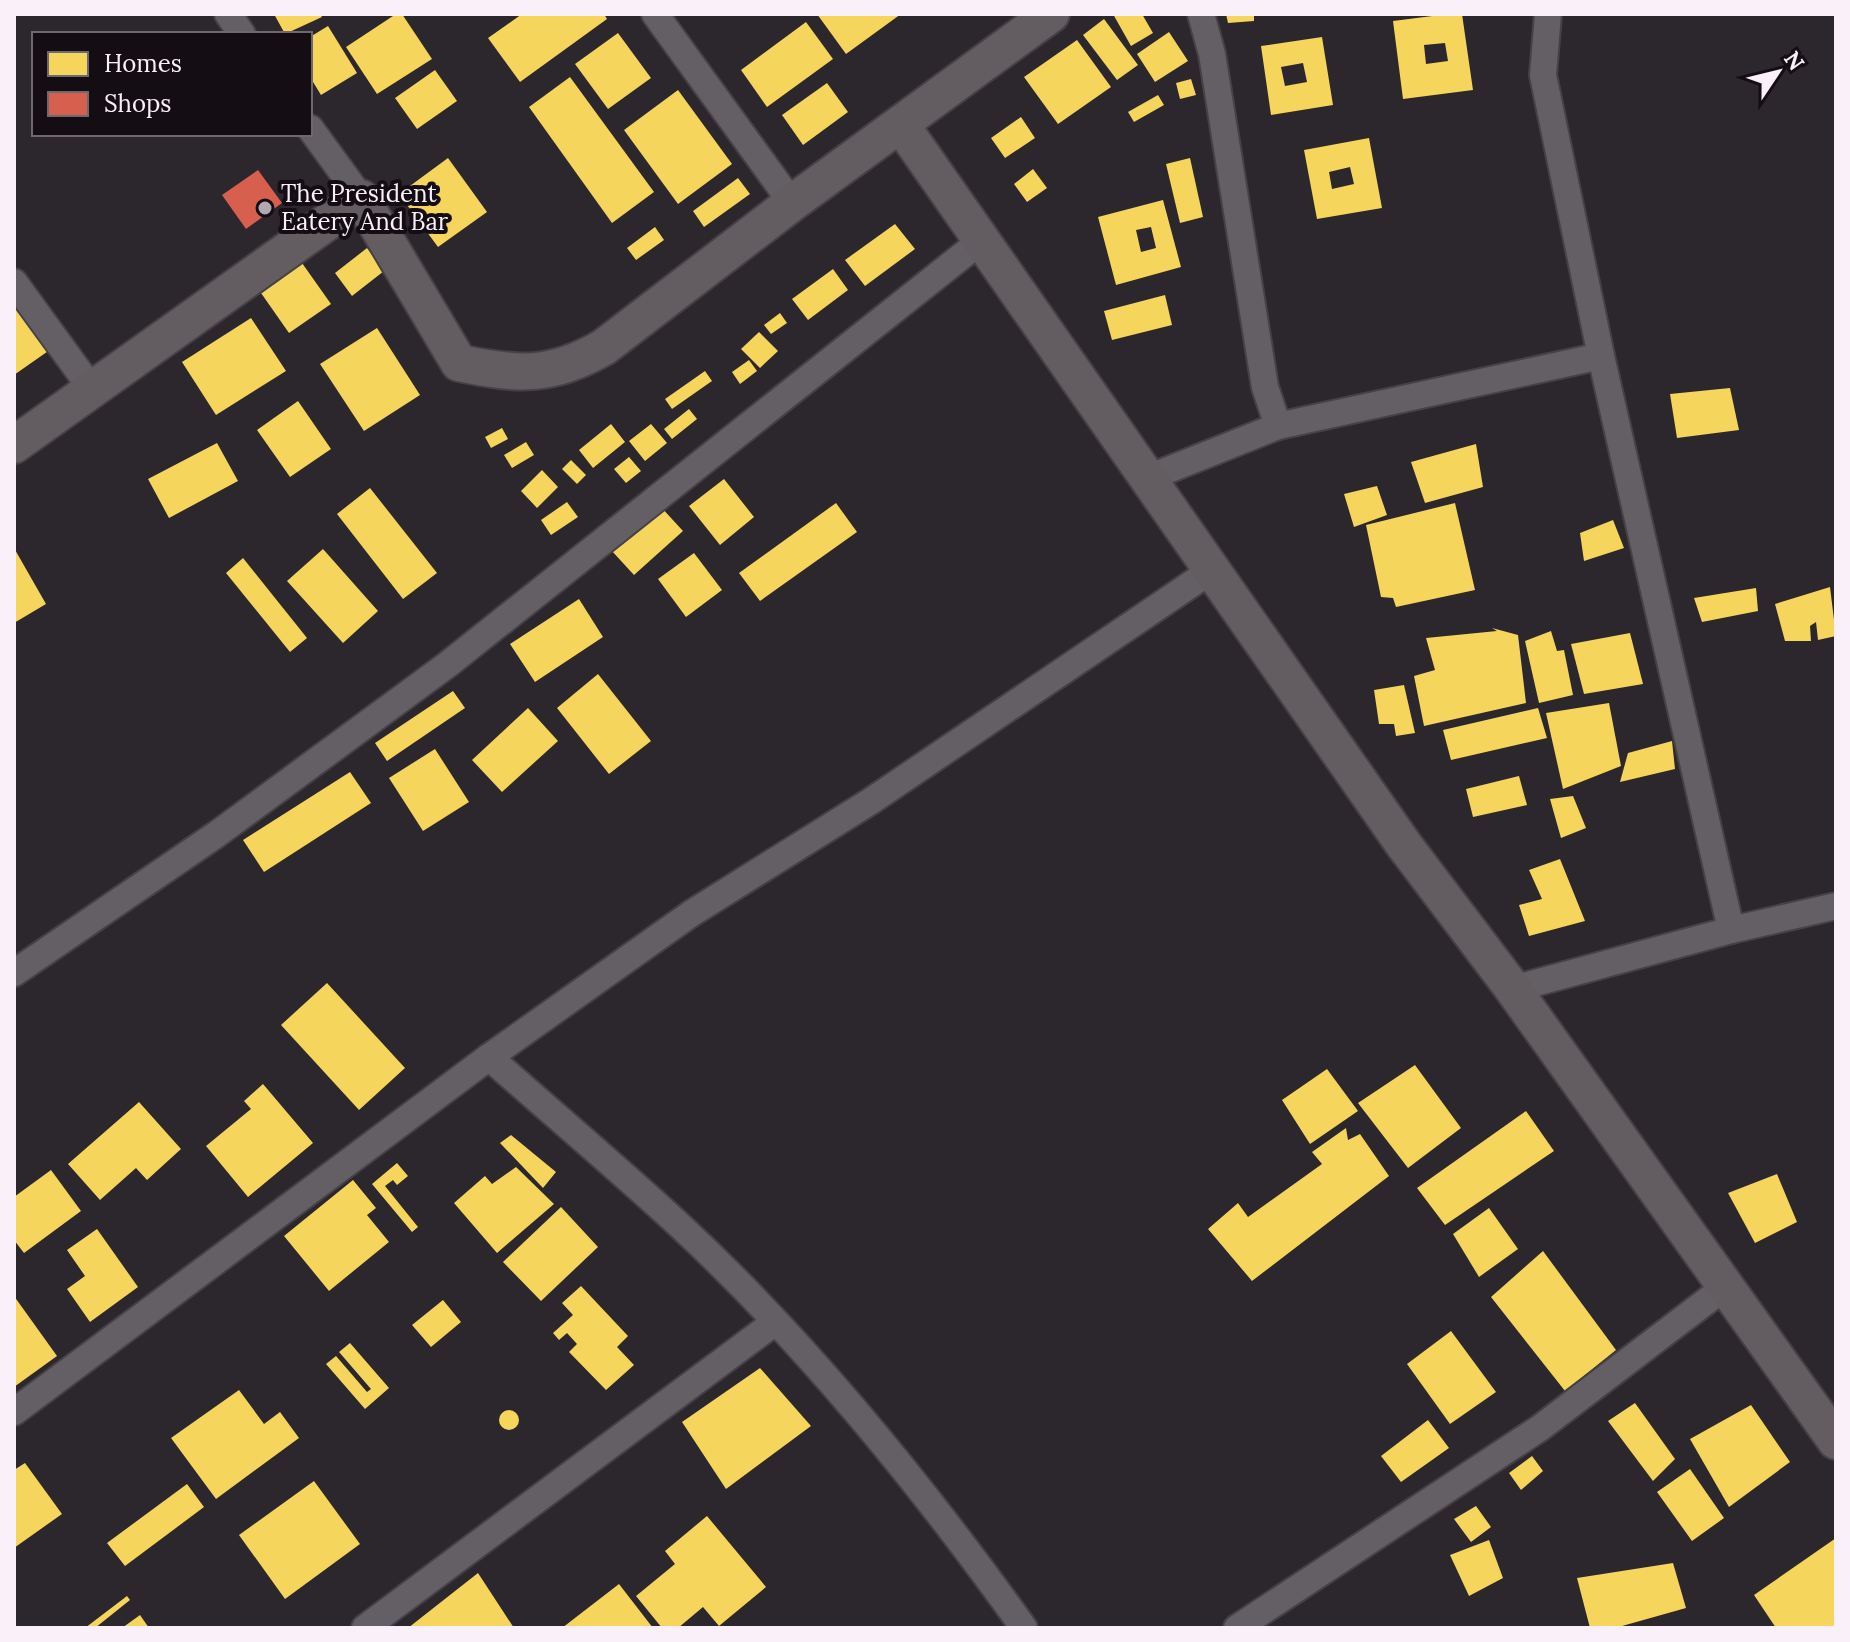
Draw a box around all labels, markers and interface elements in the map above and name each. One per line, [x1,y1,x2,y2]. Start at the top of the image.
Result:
legend [32,32,312,136]
north arrow [1738,32,1818,112]
text: N [1778,46,1811,76]
text: Homes [104,48,182,79]
text: Shops [104,88,171,119]
place label: The President Eatery And Bar [281,178,449,237]
marker: The President Eatery And Bar [256,199,274,217]

